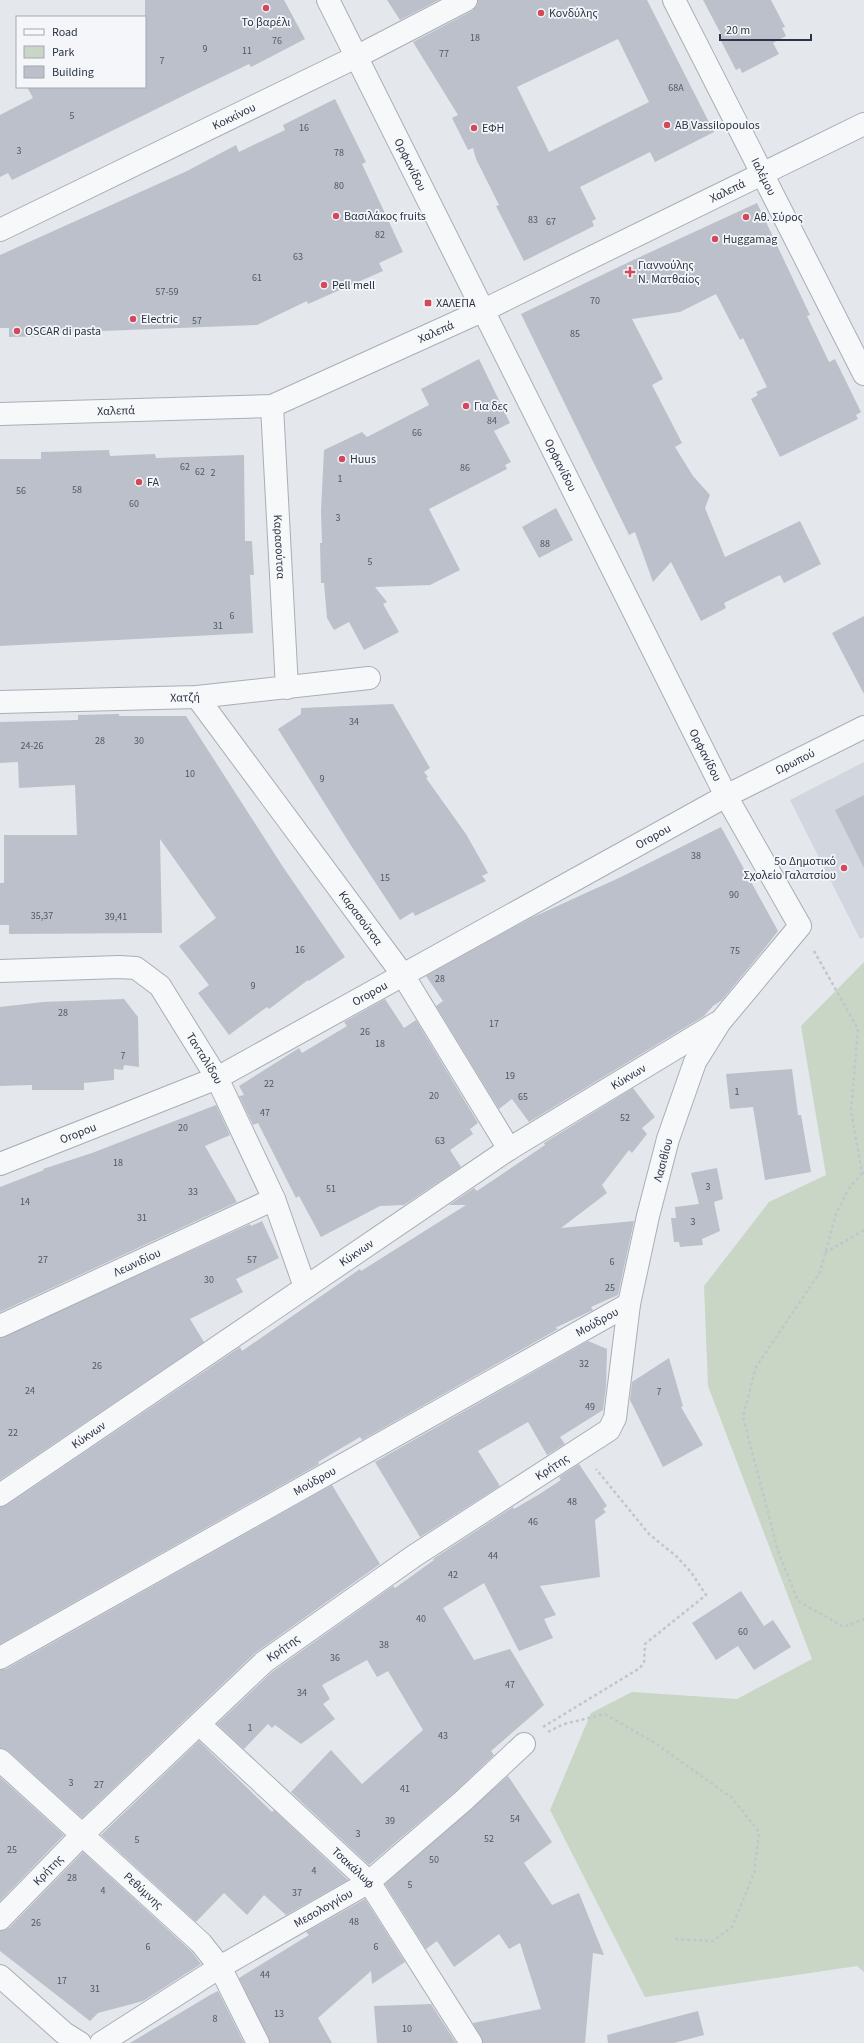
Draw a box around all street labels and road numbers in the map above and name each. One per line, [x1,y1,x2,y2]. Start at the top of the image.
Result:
street label: Κοκκίνου [210,99,259,135]
street label: Ορφανίδου [389,135,430,194]
street label: Ιαλέμου [747,155,780,199]
street label: Χαλεπά [707,175,749,207]
street label: Χαλεπά [415,317,457,348]
street label: Χαλεπά [97,402,135,420]
street label: Ορφανίδου [540,436,580,495]
street label: Καρασούτσα [269,514,289,580]
street label: Χατζή [170,689,200,707]
street label: Ορφανίδου [685,726,725,784]
street label: Ωρωπού [772,745,818,779]
street label: Oropou [633,820,674,854]
street label: Καρασούτσα [334,887,386,949]
street label: Oropou [349,977,391,1011]
street label: Τανταλίδου [182,1029,227,1087]
street label: Κύκνων [608,1060,650,1094]
street label: Oropou [57,1119,99,1148]
street label: Λασιθίου [650,1136,677,1184]
street label: Κύκνων [336,1235,378,1271]
street label: Λεωνιδίου [111,1245,164,1281]
street label: Μούδρου [573,1304,622,1341]
street label: Κύκνων [68,1417,110,1453]
street label: Κρήτης [532,1450,572,1485]
street label: Μούδρου [290,1463,339,1500]
street label: Κρήτης [263,1631,303,1666]
street label: Τσακάλωφ [328,1843,379,1892]
street label: Κρήτης [29,1851,67,1890]
street label: Ρεθύμνης [120,1868,167,1913]
street label: Μεσολογγίου [291,1885,356,1932]

